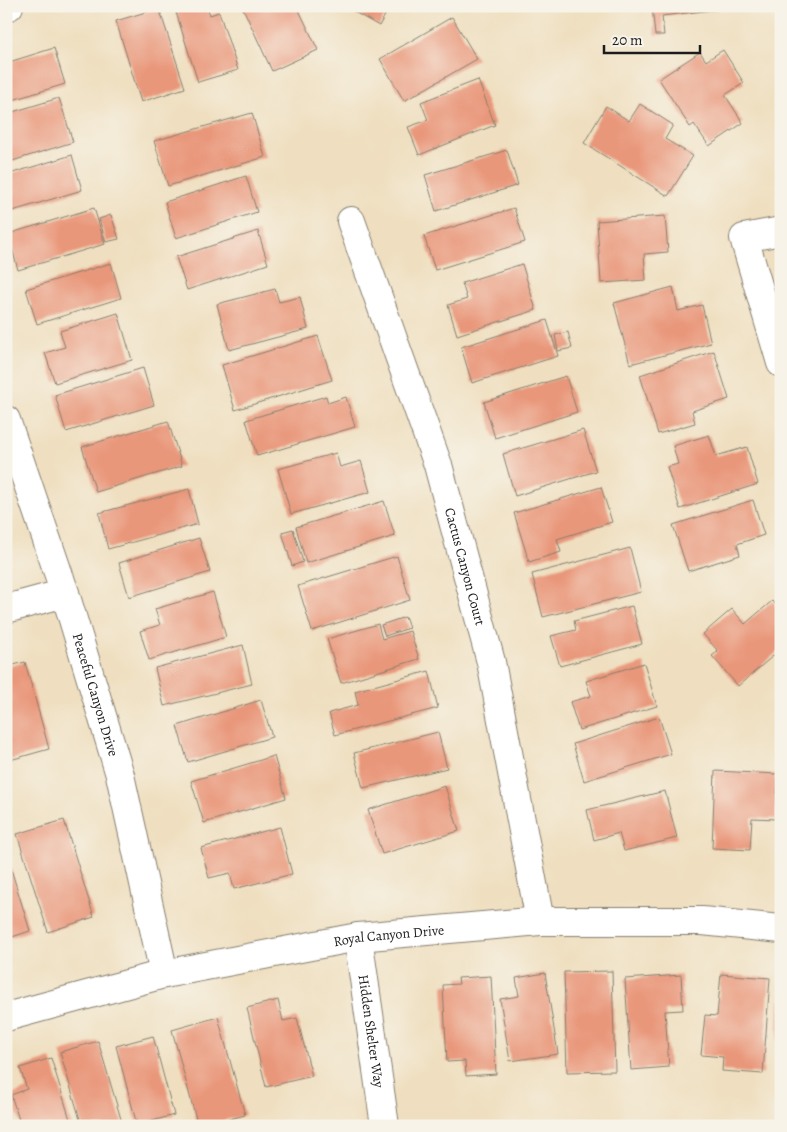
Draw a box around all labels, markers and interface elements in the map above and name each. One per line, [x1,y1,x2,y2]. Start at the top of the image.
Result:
scale bar [604,22,701,54]
text: 20 m [612,30,643,50]
street label: Cactus Canyon Court [440,506,490,628]
street label: Peaceful Canyon Drive [68,631,123,759]
street label: Royal Canyon Drive [332,920,445,951]
street label: Hidden Shelter Way [353,973,389,1090]

